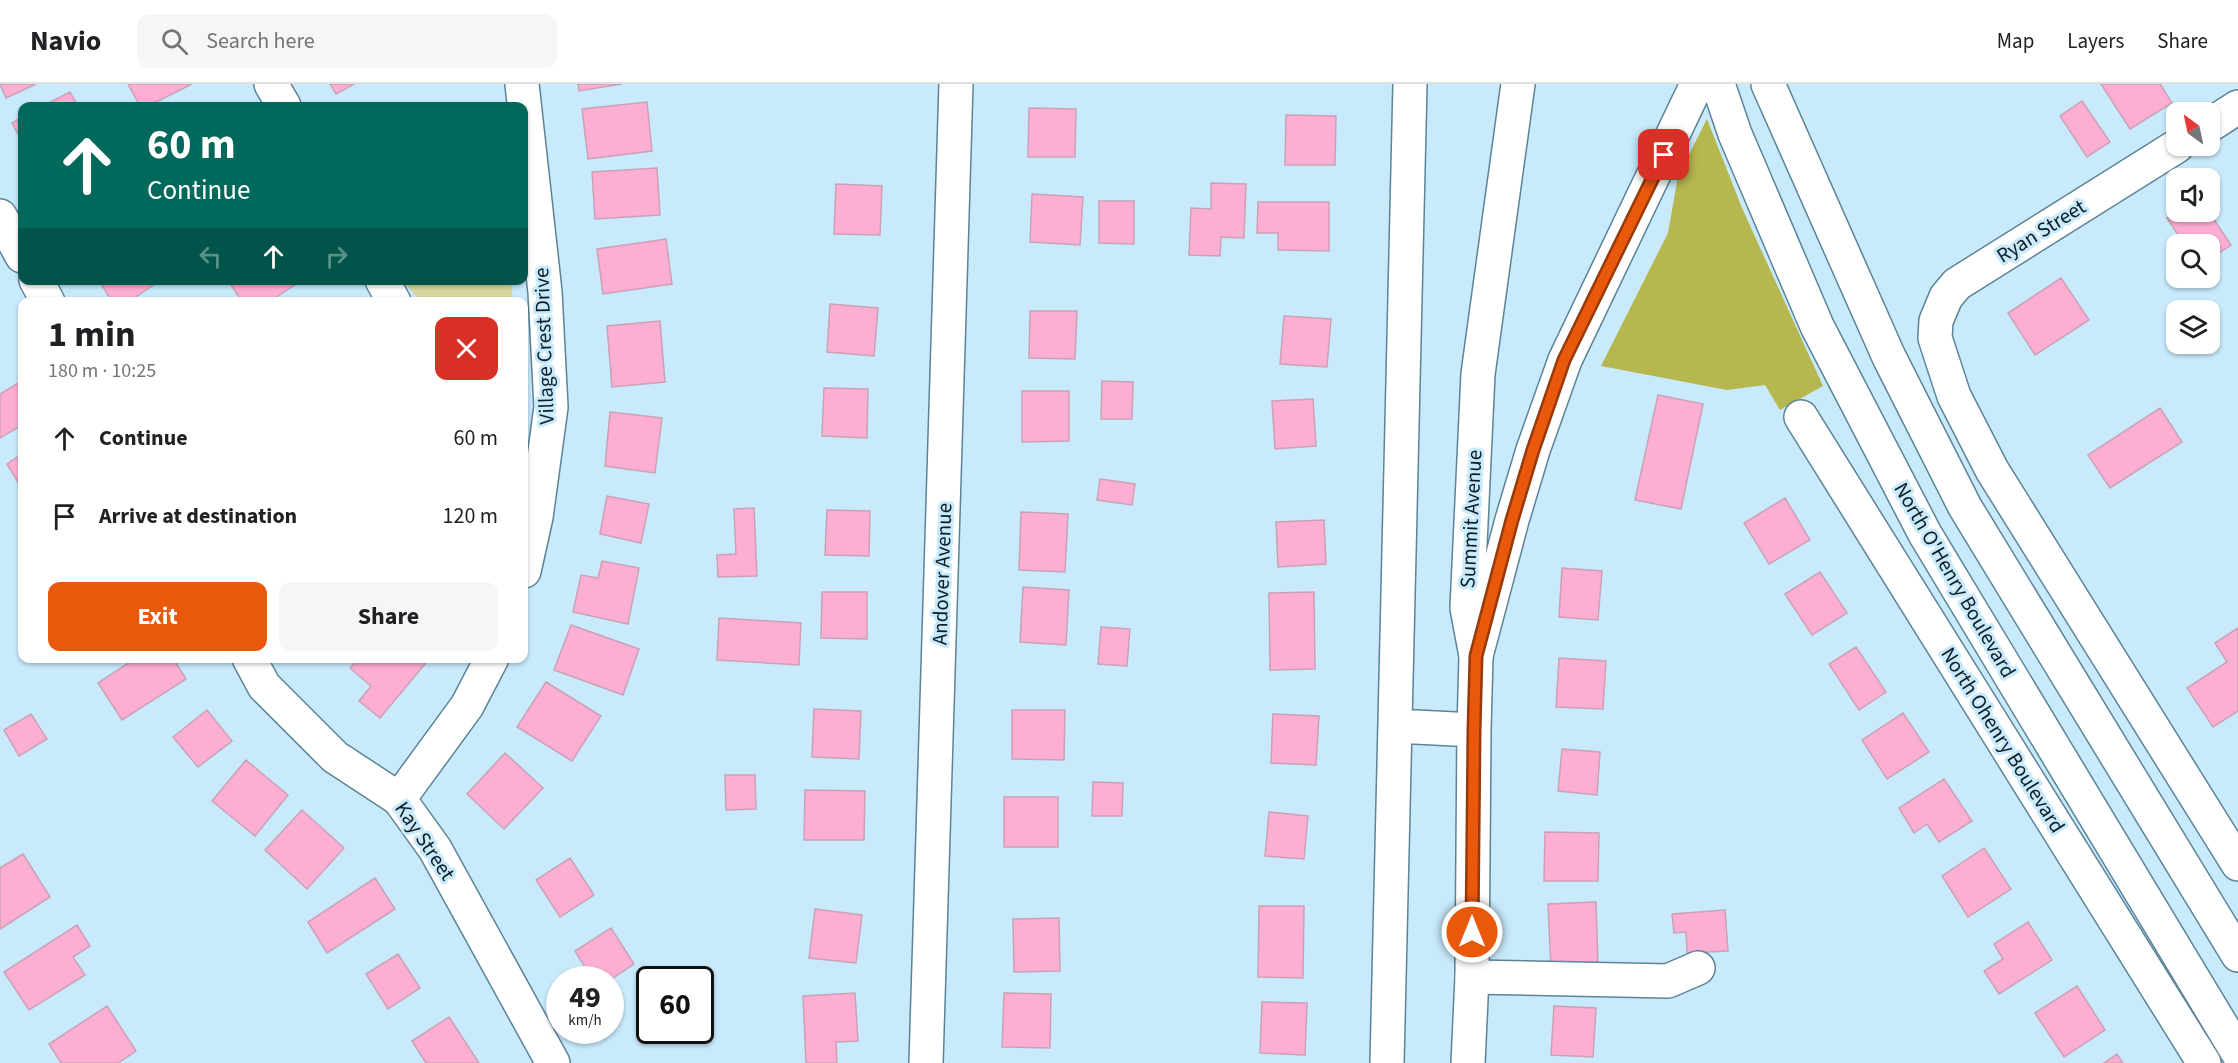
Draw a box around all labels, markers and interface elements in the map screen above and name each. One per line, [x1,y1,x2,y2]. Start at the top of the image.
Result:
search box [137,14,557,68]
text: Navio [30,21,101,61]
icon: search [158,25,191,58]
text: Search here [206,25,315,57]
text: Map [1997,26,2034,56]
text: Layers [2067,26,2124,56]
text: Share [2157,26,2208,56]
north arrow [2166,102,2220,156]
map controls [2166,102,2220,354]
text: 60 m [147,115,236,175]
icon: ahead [48,126,126,204]
pin [1638,129,1689,180]
icon: arrive [1647,138,1680,171]
button: sound [2166,168,2220,222]
text: Continue [147,171,250,210]
street label: Ryan Street [1991,192,2091,270]
button: search [2166,234,2220,288]
icon: left [194,240,227,273]
icon: ahead [257,240,290,273]
icon: right [320,240,353,273]
street label: Village Crest Drive [526,267,562,425]
button: layers [2166,300,2220,354]
text: 1 min [48,309,136,360]
button: close [435,317,498,380]
text: 180 m · 10:25 [48,357,156,385]
icon: ahead [48,422,81,455]
text: Continue [99,422,188,454]
text: 60 m [453,422,498,454]
street label: Summit Avenue [1452,449,1490,589]
street label: North O'Henry Boulevard [1887,477,2023,683]
icon: arrive [48,500,81,533]
text: Arrive at destination [99,500,297,532]
text: 120 m [443,500,498,532]
street label: Andover Avenue [925,502,959,646]
button: Exit [48,582,267,651]
button: Share [279,582,498,651]
street label: North Ohenry Boulevard [1934,641,2072,839]
street label: Kay Street [388,796,462,886]
position arrow [1440,900,1504,964]
speed limit sign: 60 [636,966,714,1044]
text: 49 [569,976,601,1019]
text: km/h [568,1010,602,1031]

